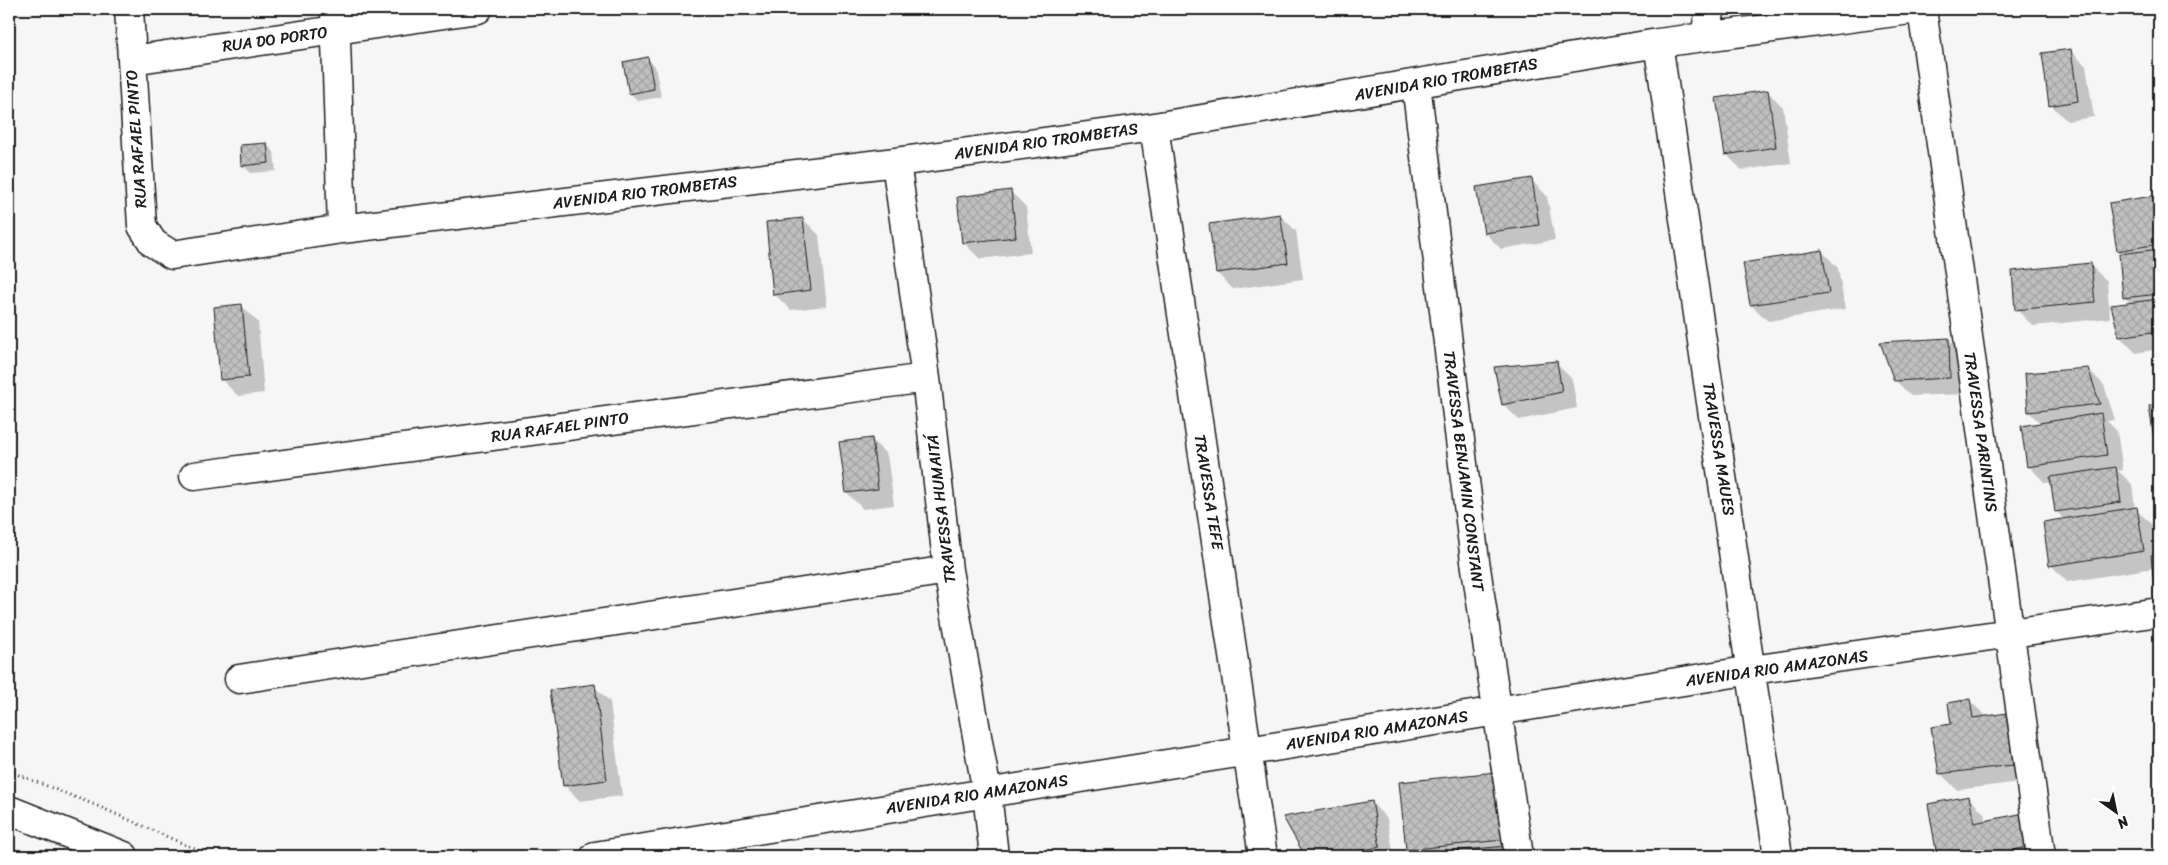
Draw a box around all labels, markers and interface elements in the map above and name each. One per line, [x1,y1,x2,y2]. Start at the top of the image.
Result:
street label: RUA DO PORTO [220,17,330,61]
street label: AVENIDA RIO TROMBETAS [1351,49,1540,110]
street label: RUA RAFAEL PINTO [117,69,155,209]
street label: AVENIDA RIO TROMBETAS [951,114,1140,168]
street label: AVENIDA RIO TROMBETAS [550,166,739,218]
street label: TRAVESSA BENJAMIN CONSTANT [1435,349,1493,594]
street label: TRAVESSA PARINTINS [1955,350,2007,514]
street label: TRAVESSA MAUES [1694,380,1744,518]
street label: RUA RAFAEL PINTO [489,403,631,451]
street label: TRAVESSA HUMAITÁ [917,431,965,585]
street label: TRAVESSA TEFE [1186,432,1233,553]
street label: AVENIDA RIO AMAZONAS [1683,641,1870,695]
street label: AVENIDA RIO AMAZONAS [1283,701,1470,759]
street label: AVENIDA RIO AMAZONAS [883,765,1070,823]
north arrow [2090,788,2140,838]
text: N [2112,809,2135,836]

